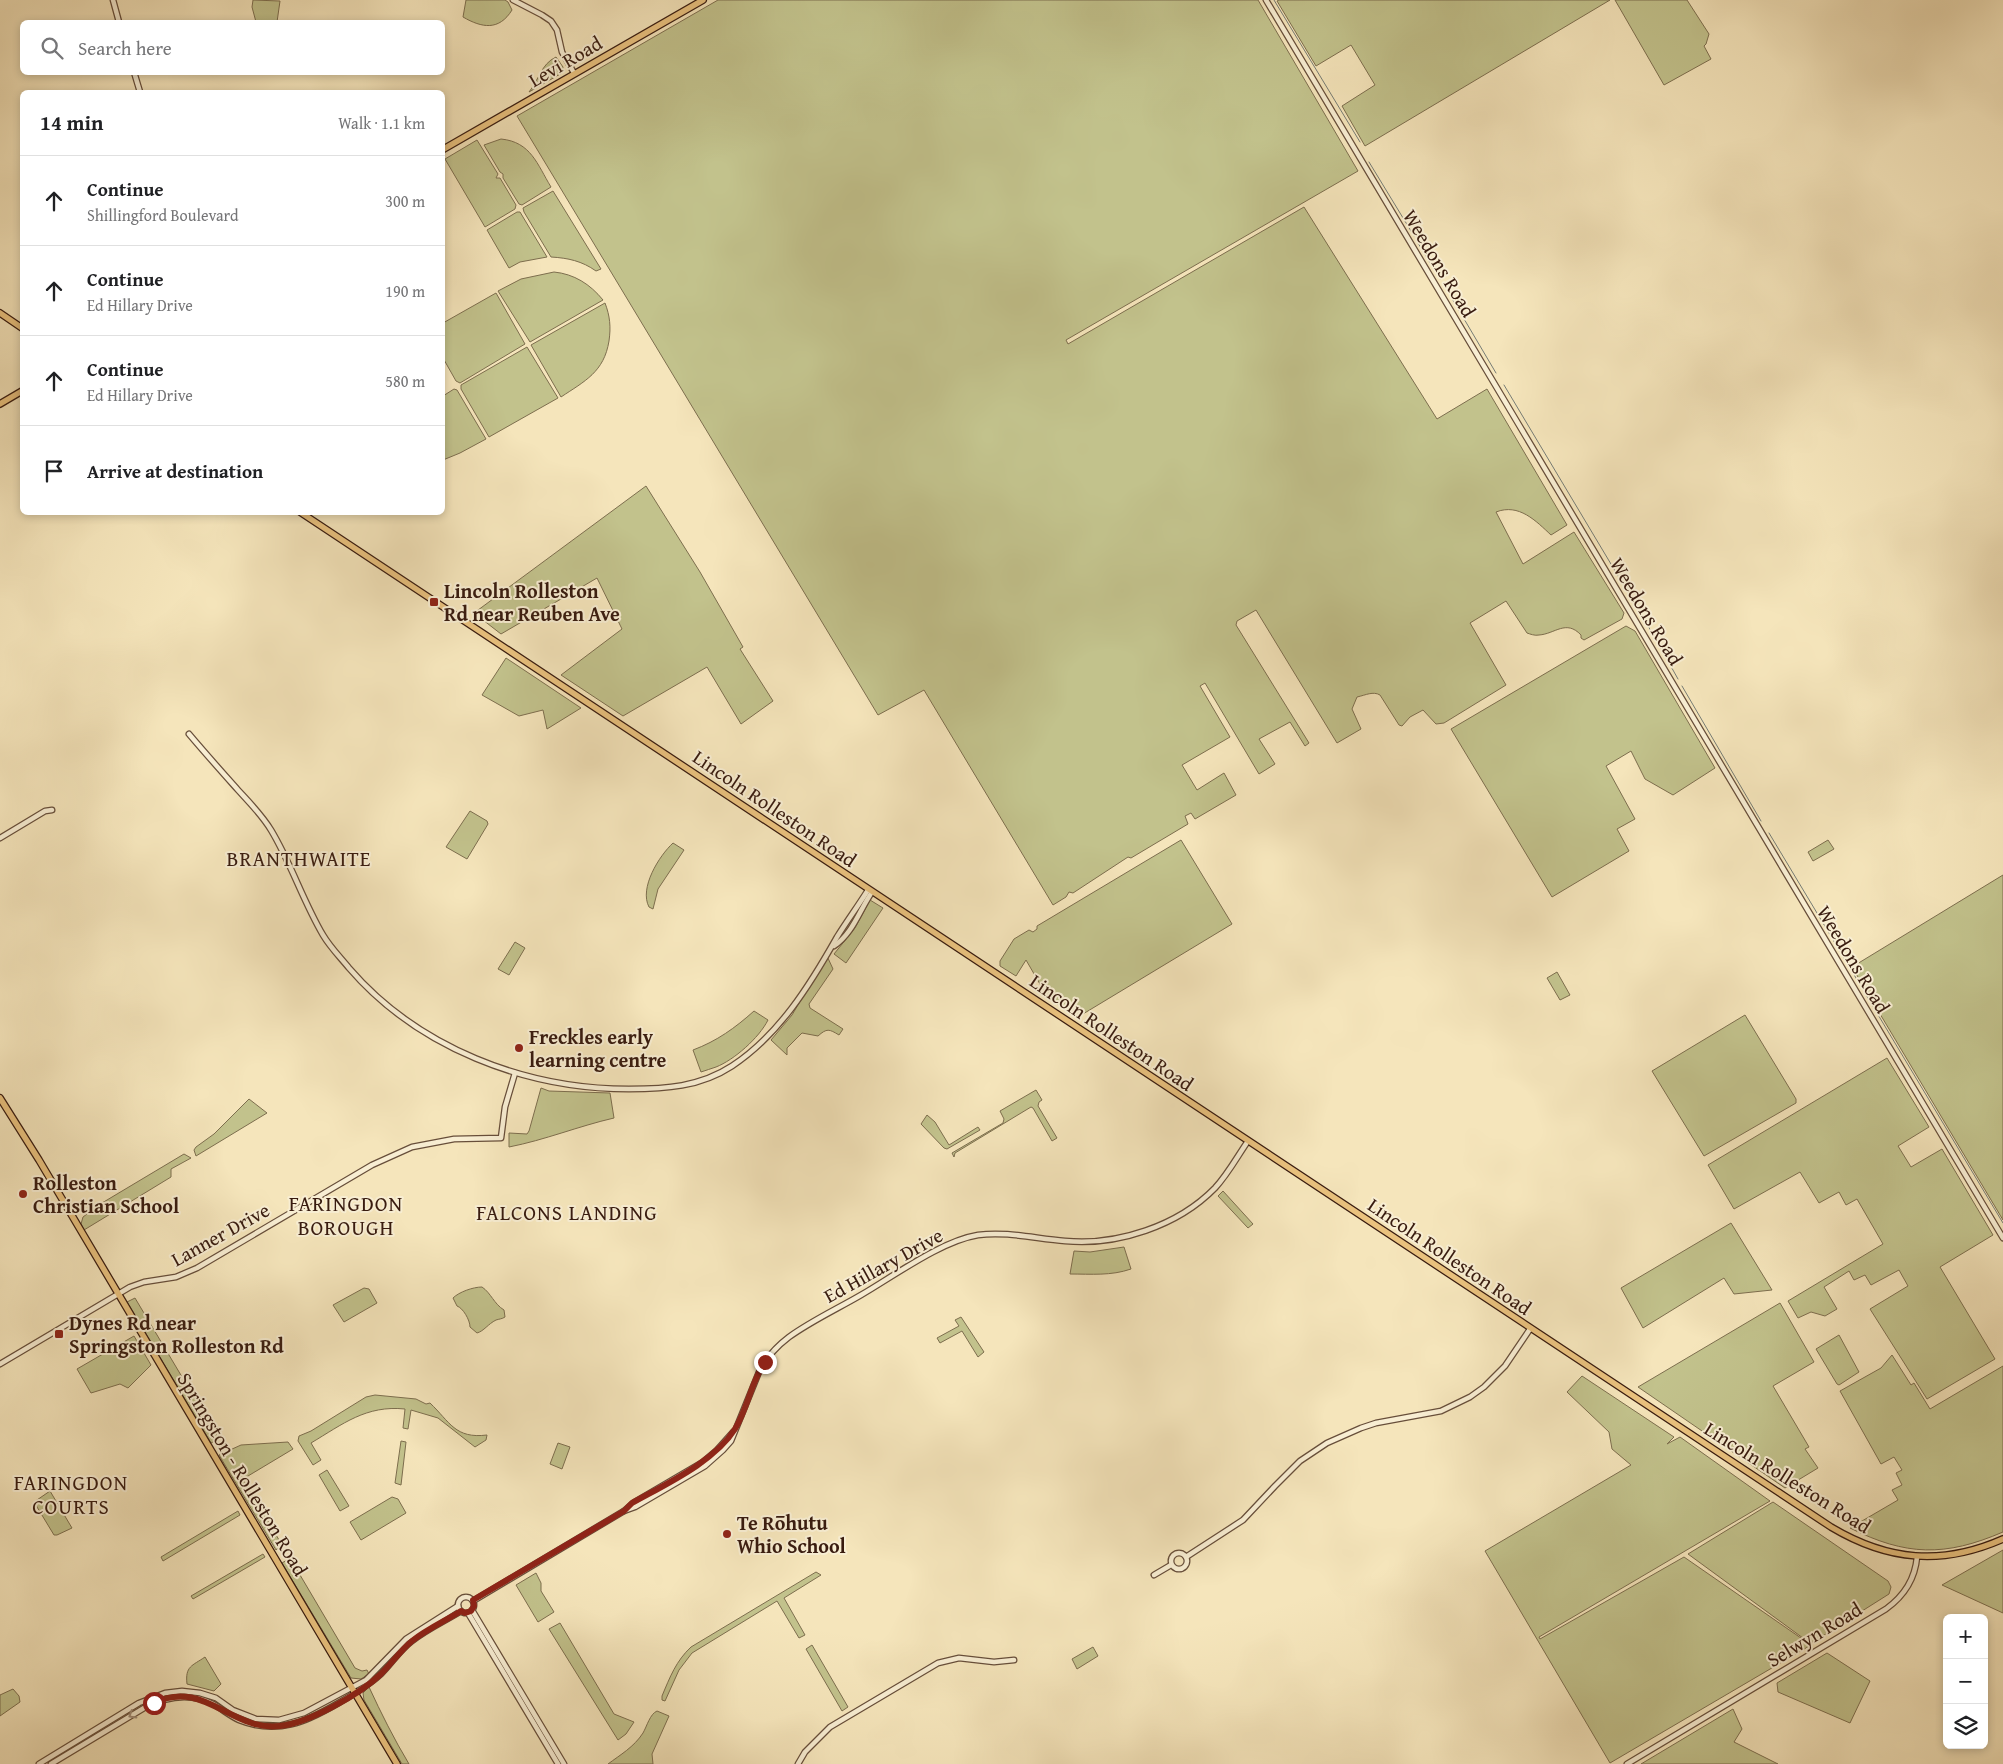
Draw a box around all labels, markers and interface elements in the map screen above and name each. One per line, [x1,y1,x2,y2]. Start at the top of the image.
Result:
search box [20,20,445,75]
street label: Levi Road [523,28,608,94]
icon: search [38,34,66,62]
text: Search here [78,34,172,62]
text: 14 min [40,107,103,138]
text: Walk · 1.1 km [338,111,425,135]
text: Continue [87,175,164,203]
icon: ahead [40,187,68,215]
text: 300 m [385,189,425,213]
text: Shillingford Boulevard [87,203,239,227]
street label: Weedons Road [1396,204,1484,323]
text: Continue [87,265,164,293]
icon: ahead [40,277,68,305]
text: 190 m [385,279,425,303]
text: Ed Hillary Drive [87,293,193,317]
text: Continue [87,355,164,383]
icon: ahead [40,367,68,395]
text: 580 m [385,369,425,393]
text: Ed Hillary Drive [87,383,193,407]
icon: arrive [40,457,68,485]
text: Arrive at destination [87,457,263,485]
street label: Weedons Road [1603,552,1691,671]
place label: Lincoln Rolleston Rd near Reuben Ave [444,576,620,628]
marker: Lincoln Rolleston Rd near Reuben Ave [428,596,440,608]
street label: Lincoln Rolleston Road [687,742,863,874]
district label: BRANTHWAITE [227,843,371,874]
street label: Weedons Road [1810,900,1898,1019]
street label: Lincoln Rolleston Road [1024,966,1200,1098]
place label: Freckles early learning centre [529,1022,667,1074]
marker: Freckles early learning centre [513,1042,525,1054]
place label: Rolleston Christian School [33,1168,179,1220]
marker: Rolleston Christian School [17,1188,29,1200]
district label: FARINGDON BOROUGH [289,1188,403,1243]
street label: Lincoln Rolleston Road [1362,1190,1538,1322]
street label: Lanner Drive [165,1195,275,1273]
district label: FALCONS LANDING [476,1197,658,1228]
street label: Ed Hillary Drive [818,1220,948,1310]
place label: Dynes Rd near Springston Rolleston Rd [69,1308,284,1360]
marker: Dynes Rd near Springston Rolleston Rd [53,1328,65,1340]
route end [754,1351,777,1374]
street label: Springston - Rolleston Road [171,1367,316,1581]
street label: Lincoln Rolleston Road [1699,1414,1877,1540]
district label: FARINGDON COURTS [14,1467,128,1522]
place label: Te Rōhutu Whio School [737,1508,846,1560]
marker: Te Rōhutu Whio School [721,1528,733,1540]
street label: Selwyn Road [1761,1594,1867,1674]
map controls [1943,1614,1988,1749]
button: + [1943,1614,1988,1659]
button: − [1943,1659,1988,1704]
route start [143,1692,166,1715]
button: layers [1943,1704,1988,1749]
one-way arrow [128,1709,137,1719]

